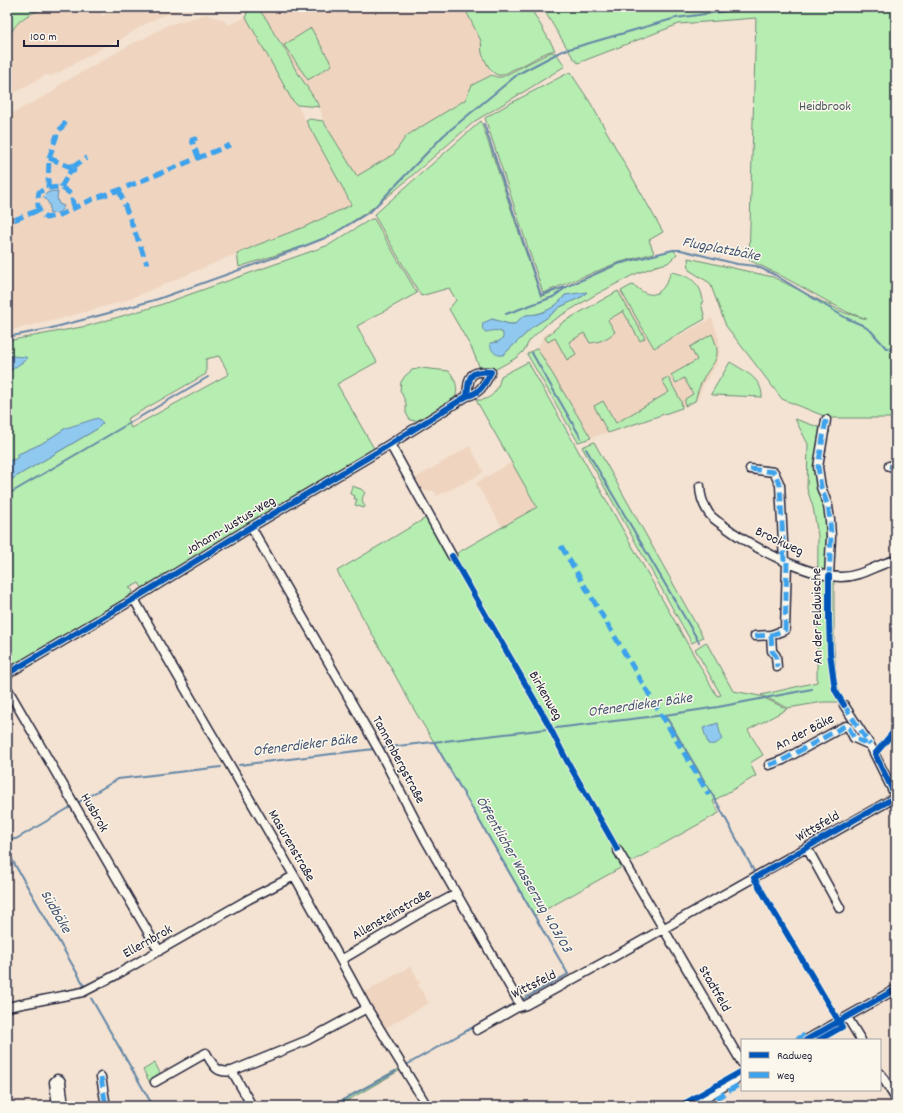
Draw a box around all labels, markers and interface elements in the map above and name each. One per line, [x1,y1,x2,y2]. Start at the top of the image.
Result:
scale bar [24,22,118,48]
text: 100 m [30,29,57,46]
park label: Heidbrook [799,97,851,117]
water label: Flugplatzbäke [680,232,763,269]
street label: Johann-Justus-Weg [182,491,280,561]
street label: Brookweg [752,522,806,562]
street label: An der Feldwische [807,568,829,664]
street label: Birkenweg [523,668,567,724]
water label: Ofenerdieker Bäke [586,688,695,724]
street label: An der Bäke [772,710,838,756]
street label: Tannenbergstraße [366,713,430,807]
water label: Ofenerdieker Bäke [252,729,360,763]
street label: Husbrok [75,790,113,837]
water label: Öffentlicher Wasserzug 4.03/03 [469,793,578,959]
street label: Masurenstraße [262,806,320,886]
street label: Wittsfeld [792,806,844,848]
street label: Allensteinstraße [349,884,435,946]
water label: Südbäke [34,886,77,939]
street label: Ellernbrok [120,920,177,964]
street label: Stadtfeld [693,962,735,1016]
street label: Wittsfeld [508,966,560,1004]
legend [741,1039,881,1091]
text: Radweg [777,1048,812,1065]
text: Weg [777,1068,794,1085]

